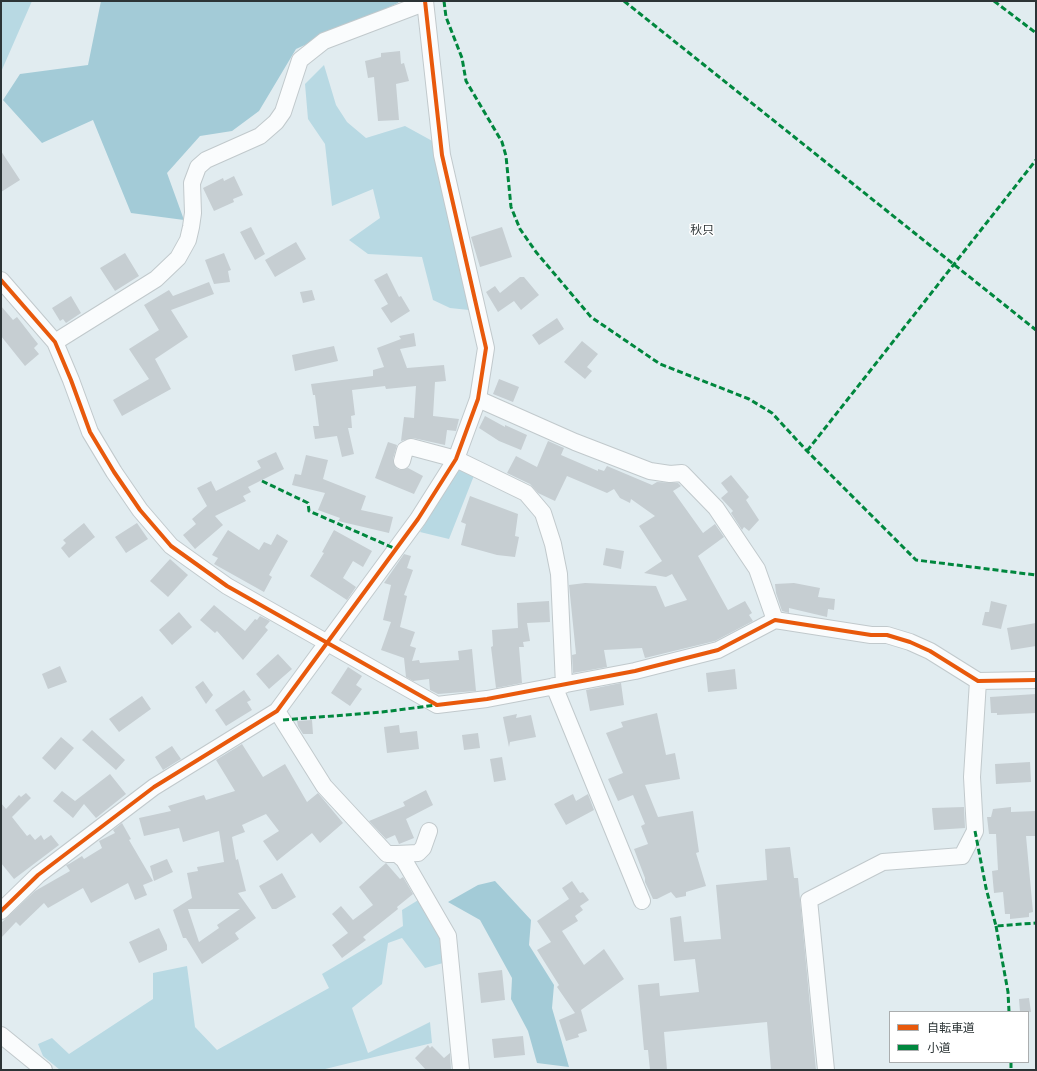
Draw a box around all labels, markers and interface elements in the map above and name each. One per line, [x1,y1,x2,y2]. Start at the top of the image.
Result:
district label: 秋只 [690,224,714,238]
legend [889,1011,1029,1063]
text: 自転車道 [927,1021,975,1036]
text: 小道 [927,1041,951,1056]

